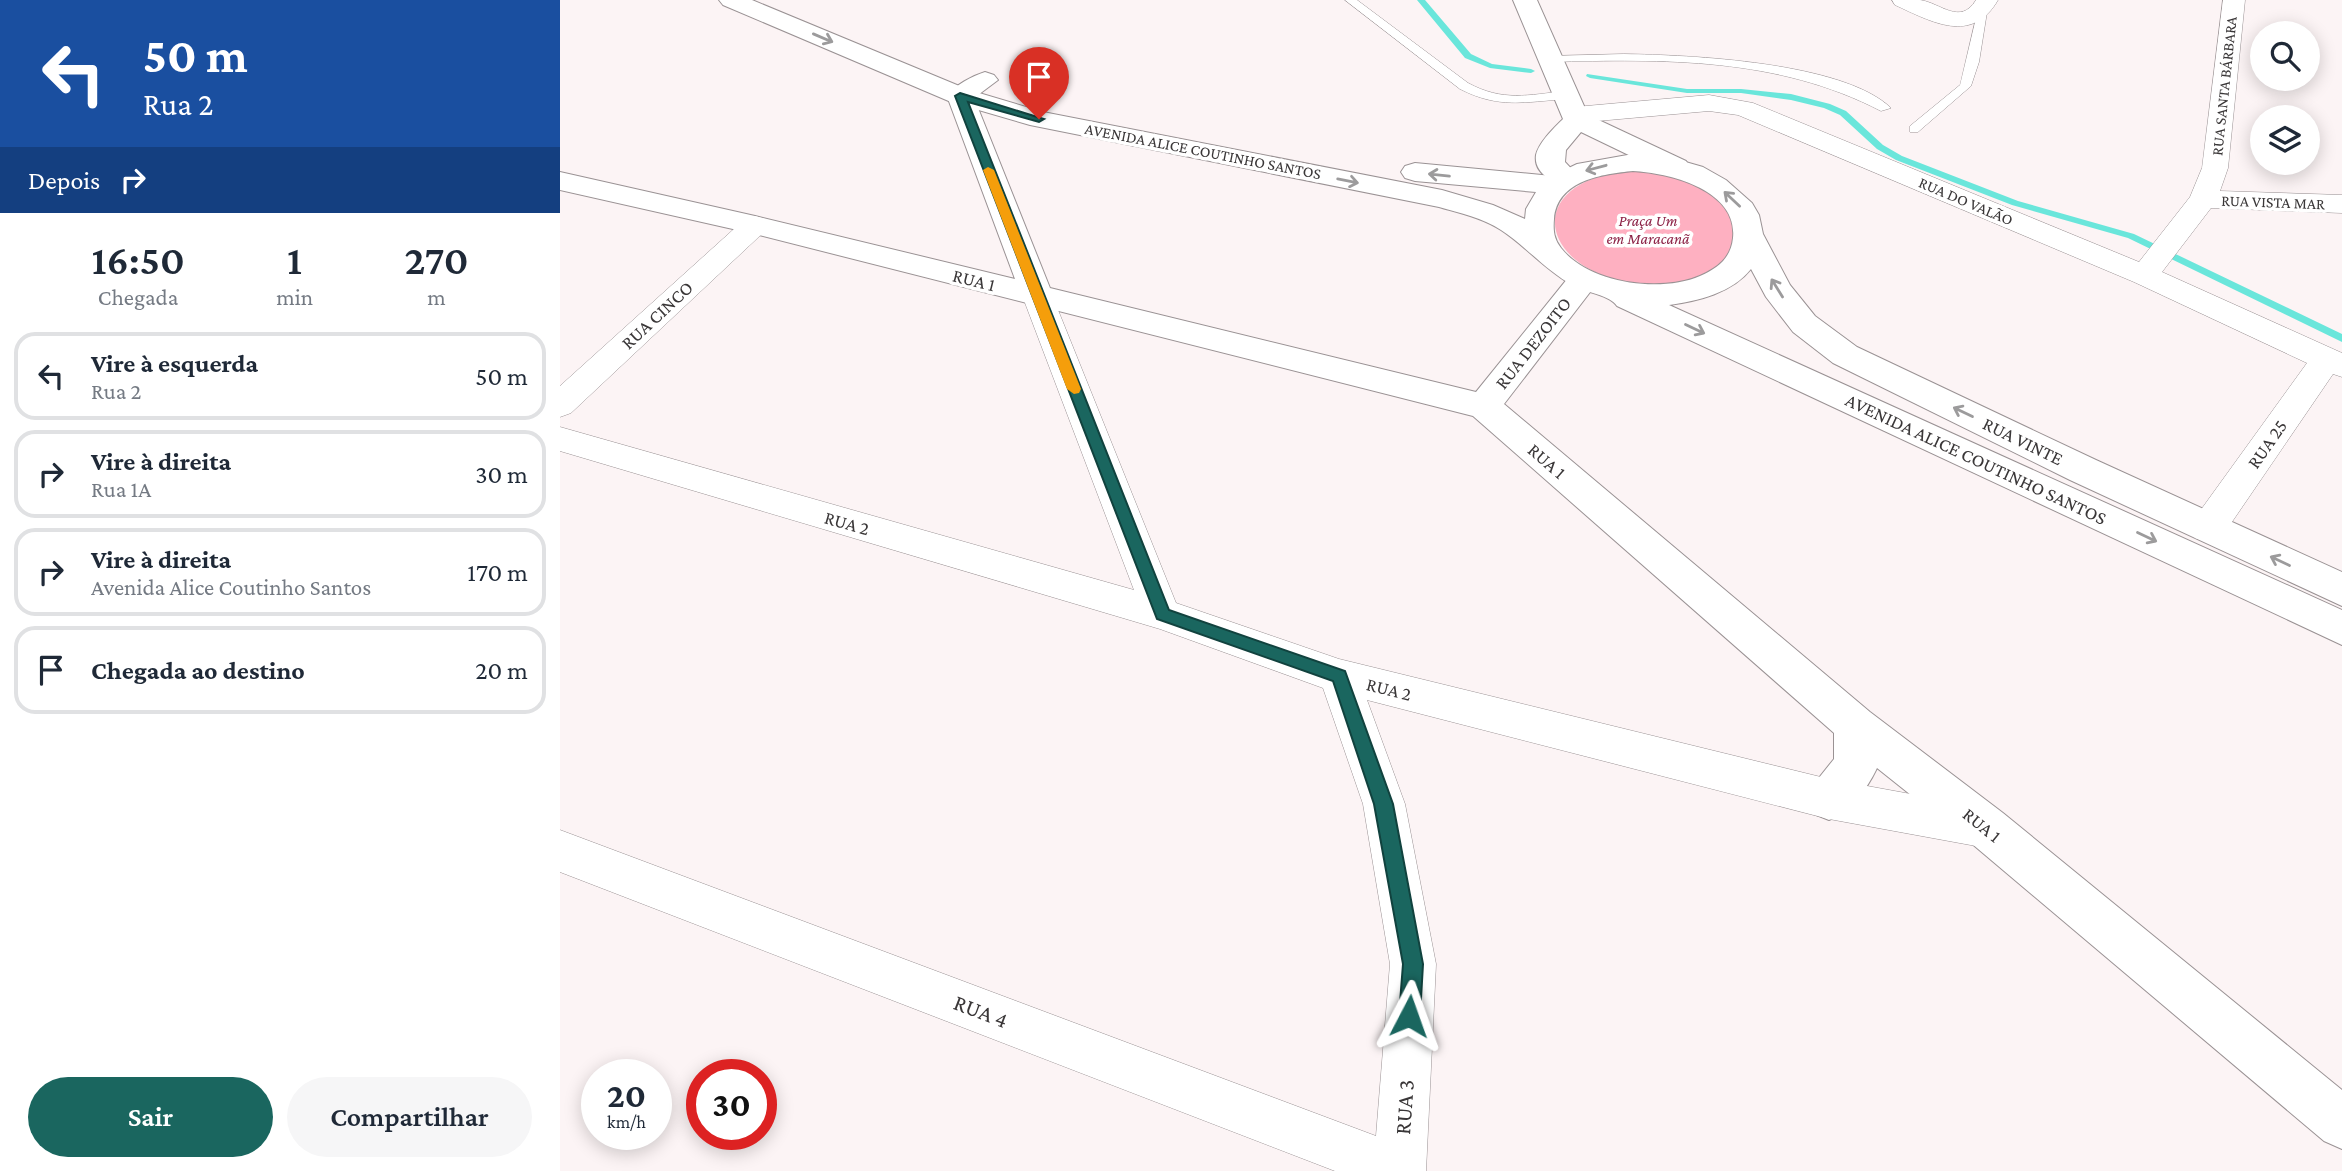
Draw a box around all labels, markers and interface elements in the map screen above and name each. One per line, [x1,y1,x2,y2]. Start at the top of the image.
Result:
street label: RUA SANTA BÁRBARA [2208,15,2240,157]
map controls [2250,21,2320,175]
button: search [2250,21,2320,91]
icon: left [28,28,119,119]
text: 50 m [143,28,248,83]
one-way arrow [812,33,833,46]
pin [1009,47,1069,119]
icon: arrive [1020,58,1058,96]
text: Rua 2 [143,86,213,122]
button: layers [2250,105,2320,175]
street label: AVENIDA ALICE COUTINHO SANTOS [1083,120,1323,182]
icon: right [114,161,152,199]
one-way arrow [1585,162,1607,175]
text: Depois [28,166,100,195]
one-way arrow [1429,169,1451,182]
one-way arrow [1336,174,1359,188]
street label: RUA DO VALÃO [1916,174,2016,228]
one-way arrow [1724,191,1741,208]
street label: RUA VISTA MAR [2221,192,2325,212]
park label: Praça Um em Maracanã [1606,212,1690,247]
text: 16:50 [91,236,185,283]
text: 1 [287,236,302,283]
text: 270 [404,236,469,283]
street label: RUA 1 [951,265,997,295]
street label: RUA CINCO [617,277,697,353]
one-way arrow [1770,279,1784,299]
text: Chegada [98,284,178,310]
text: min [276,284,313,310]
text: m [427,284,446,310]
street label: RUA DEZOITO [1491,293,1575,393]
one-way arrow [1684,323,1705,337]
text: Vire à esquerda [91,349,258,378]
icon: left [32,357,70,395]
text: 50 m [475,362,528,391]
text: Rua 2 [91,378,142,404]
street label: AVENIDA ALICE COUTINHO SANTOS [1842,389,2110,529]
one-way arrow [1953,405,1974,419]
street label: RUA VINTE [1980,413,2066,469]
street label: RUA 25 [2243,416,2291,472]
street label: RUA 1 [1524,439,1570,483]
text: Vire à direita [91,447,231,476]
icon: right [32,455,70,493]
text: 30 m [475,460,528,489]
text: Rua 1A [91,476,151,502]
street label: RUA 2 [822,507,872,539]
one-way arrow [2135,531,2157,544]
text: Vire à direita [91,545,231,574]
icon: right [32,553,70,591]
one-way arrow [2270,553,2291,567]
text: 170 m [467,558,528,587]
text: Avenida Alice Coutinho Santos [91,574,371,600]
icon: arrive [32,651,70,689]
text: Chegada ao destino [91,656,305,685]
text: 20 m [475,656,528,685]
street label: RUA 2 [1364,673,1414,705]
street label: RUA 1 [1959,803,2005,847]
position arrow [1372,979,1446,1053]
street label: RUA 4 [950,989,1012,1033]
speed limit sign: 30 [686,1059,777,1150]
text: 20 [607,1076,646,1115]
button: Sair [28,1077,273,1157]
button: Compartilhar [287,1077,532,1157]
street label: RUA 3 [1389,1079,1419,1135]
text: km/h [607,1112,646,1132]

